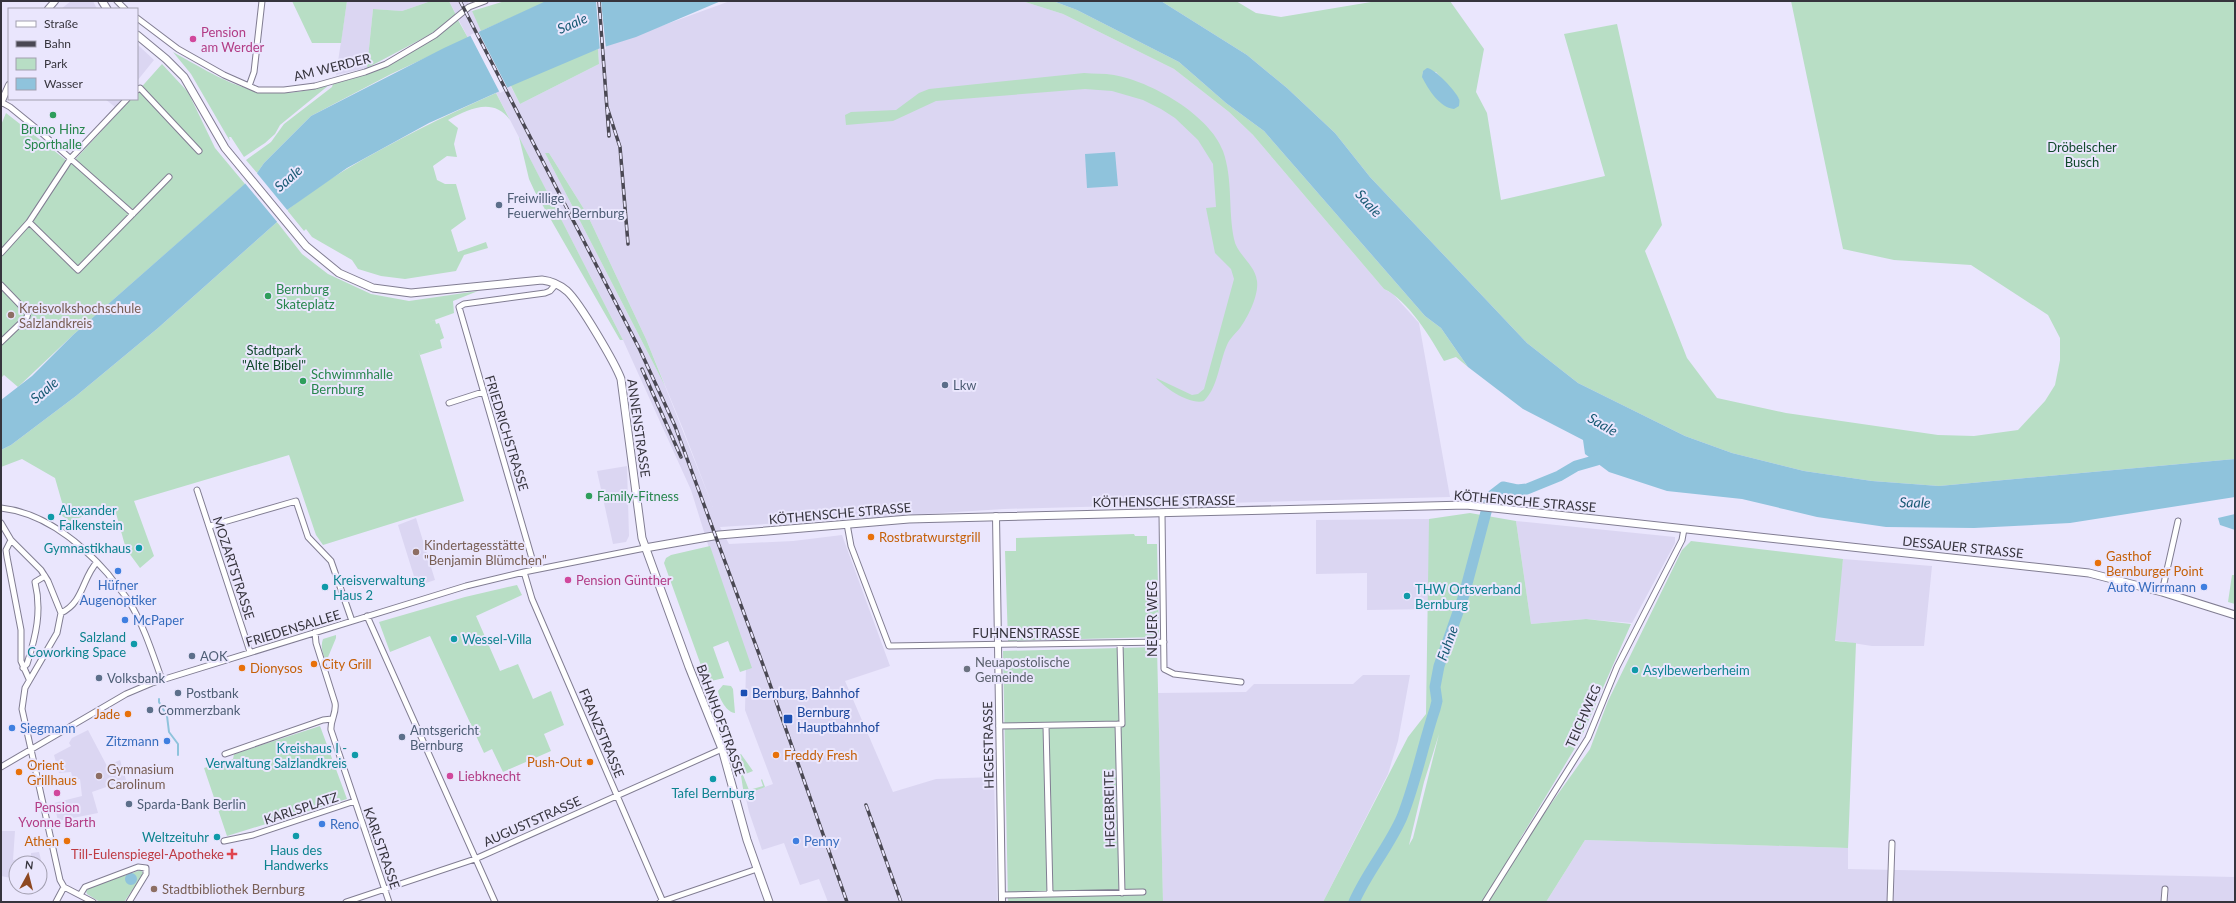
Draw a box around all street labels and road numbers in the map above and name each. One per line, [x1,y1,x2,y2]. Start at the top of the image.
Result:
street label: AM WERDER [292,50,373,84]
street label: FRIEDRICHSTRASSE [482,373,532,493]
street label: ANNENSTRASSE [624,378,654,478]
street label: KÖTHENSCHE STRASSE [1453,487,1597,515]
street label: KÖTHENSCHE STRASSE [1092,492,1236,510]
street label: KÖTHENSCHE STRASSE [768,499,912,527]
street label: MOZARTSTRASSE [210,514,258,622]
street label: DESSAUER STRASSE [1902,533,2024,561]
street label: NEUER WEG [1144,581,1160,657]
street label: FRIEDENSALLEE [244,606,342,650]
street label: FUHNENSTRASSE [972,625,1080,641]
street label: BAHNHOFSTRASSE [693,662,749,778]
street label: TEICHWEG [1562,682,1604,750]
street label: FRANZSTRASSE [576,686,628,780]
street label: HEGESTRASSE [979,701,997,789]
street label: HEGEBREITE [1100,770,1118,848]
street label: KARLSPLATZ [262,788,340,828]
street label: AUGUSTSTRASSE [481,792,583,850]
street label: KARLSTRASSE [361,805,403,891]

